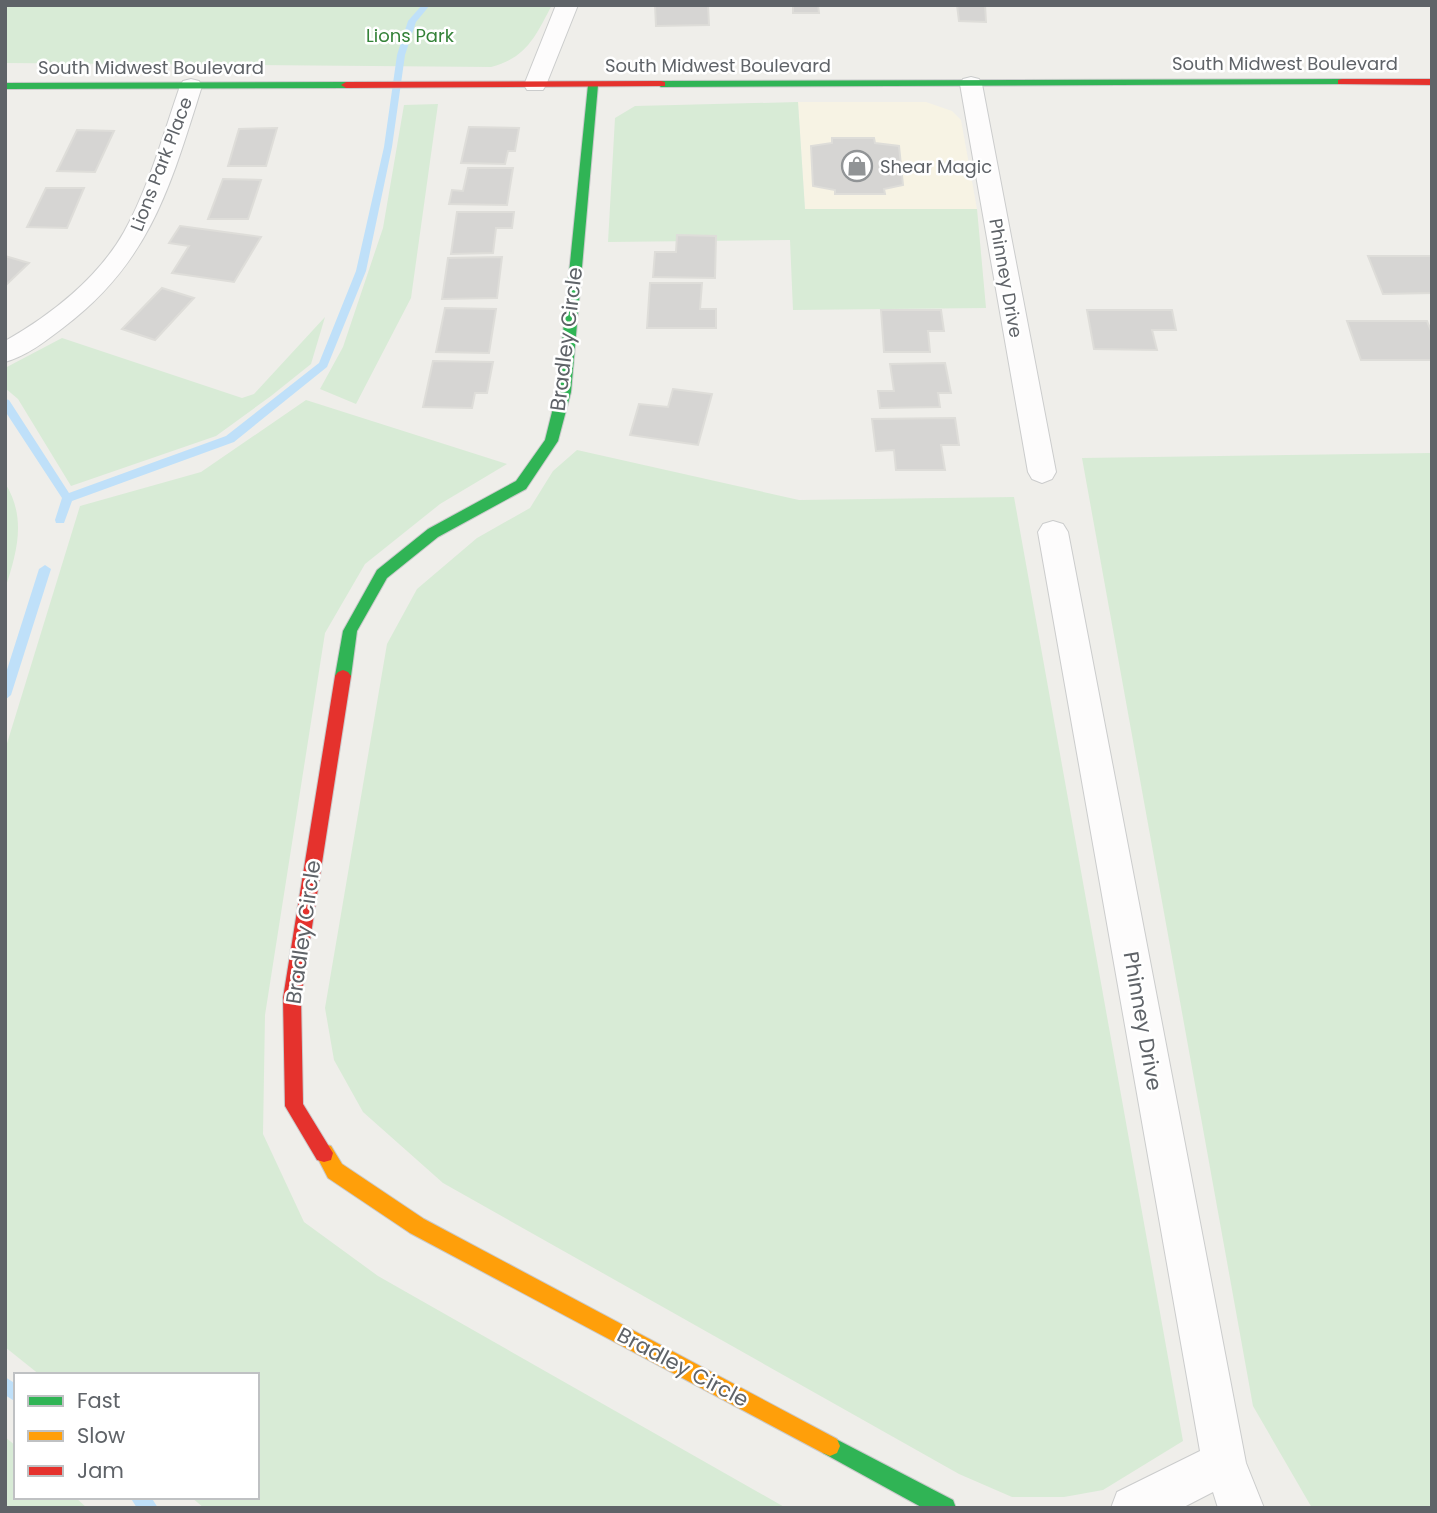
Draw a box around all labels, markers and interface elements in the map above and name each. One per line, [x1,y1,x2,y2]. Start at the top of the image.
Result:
park label: Lions Park [366,23,455,48]
street label: South Midwest Boulevard [1172,51,1398,76]
street label: South Midwest Boulevard [605,53,831,78]
street label: South Midwest Boulevard [38,55,264,80]
street label: Lions Park Place [124,93,198,235]
shop icon: Shear Magic [840,149,874,183]
place label: Shear Magic [880,154,992,179]
street label: Phinney Drive [983,216,1029,340]
street label: Bradley Circle [543,265,589,413]
street label: Bradley Circle [279,858,327,1006]
street label: Phinney Drive [1116,949,1170,1093]
street label: Bradley Circle [612,1320,754,1414]
legend [14,1373,259,1499]
text: Fast [77,1386,120,1415]
text: Slow [77,1421,125,1450]
text: Jam [77,1456,124,1485]

